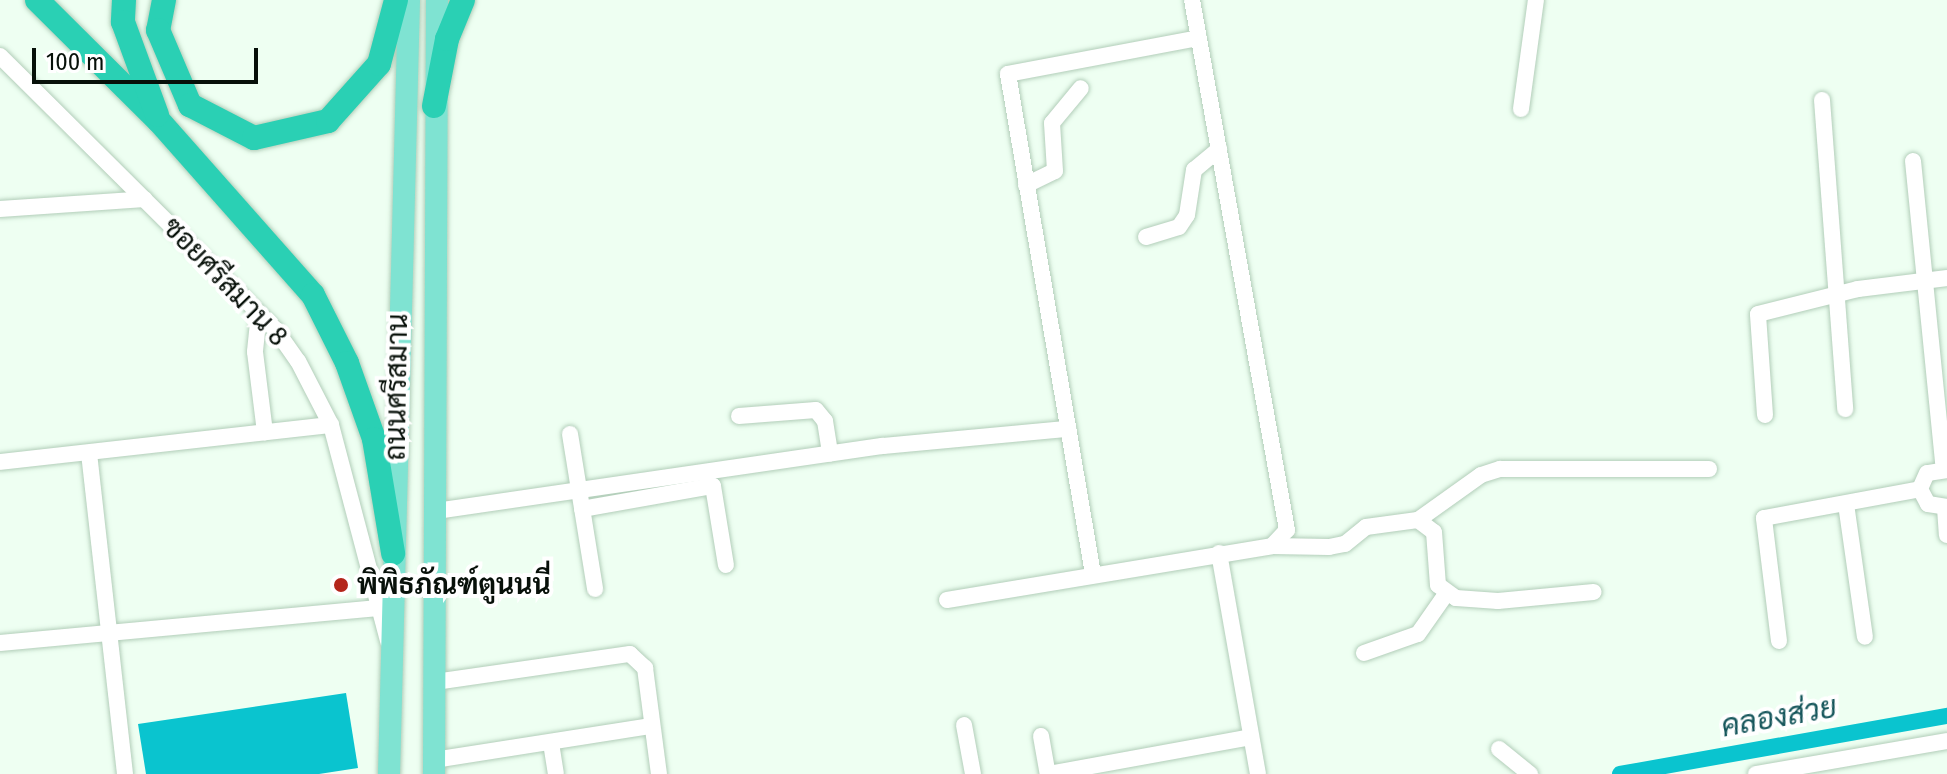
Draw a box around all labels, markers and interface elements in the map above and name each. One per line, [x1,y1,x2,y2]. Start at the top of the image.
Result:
scale bar [36,32,262,82]
text: 100 m [46,48,104,76]
street label: ซอยศรีสมาน 8 [155,211,295,353]
street label: ถนนศรีสมาน [379,313,415,461]
place label: พิพิธภัณฑ์ตูนนนี่ [357,568,551,602]
marker: พิพิธภัณฑ์ตูนนนี่ [332,576,350,594]
water label: คลองส่วย [1718,689,1840,745]

